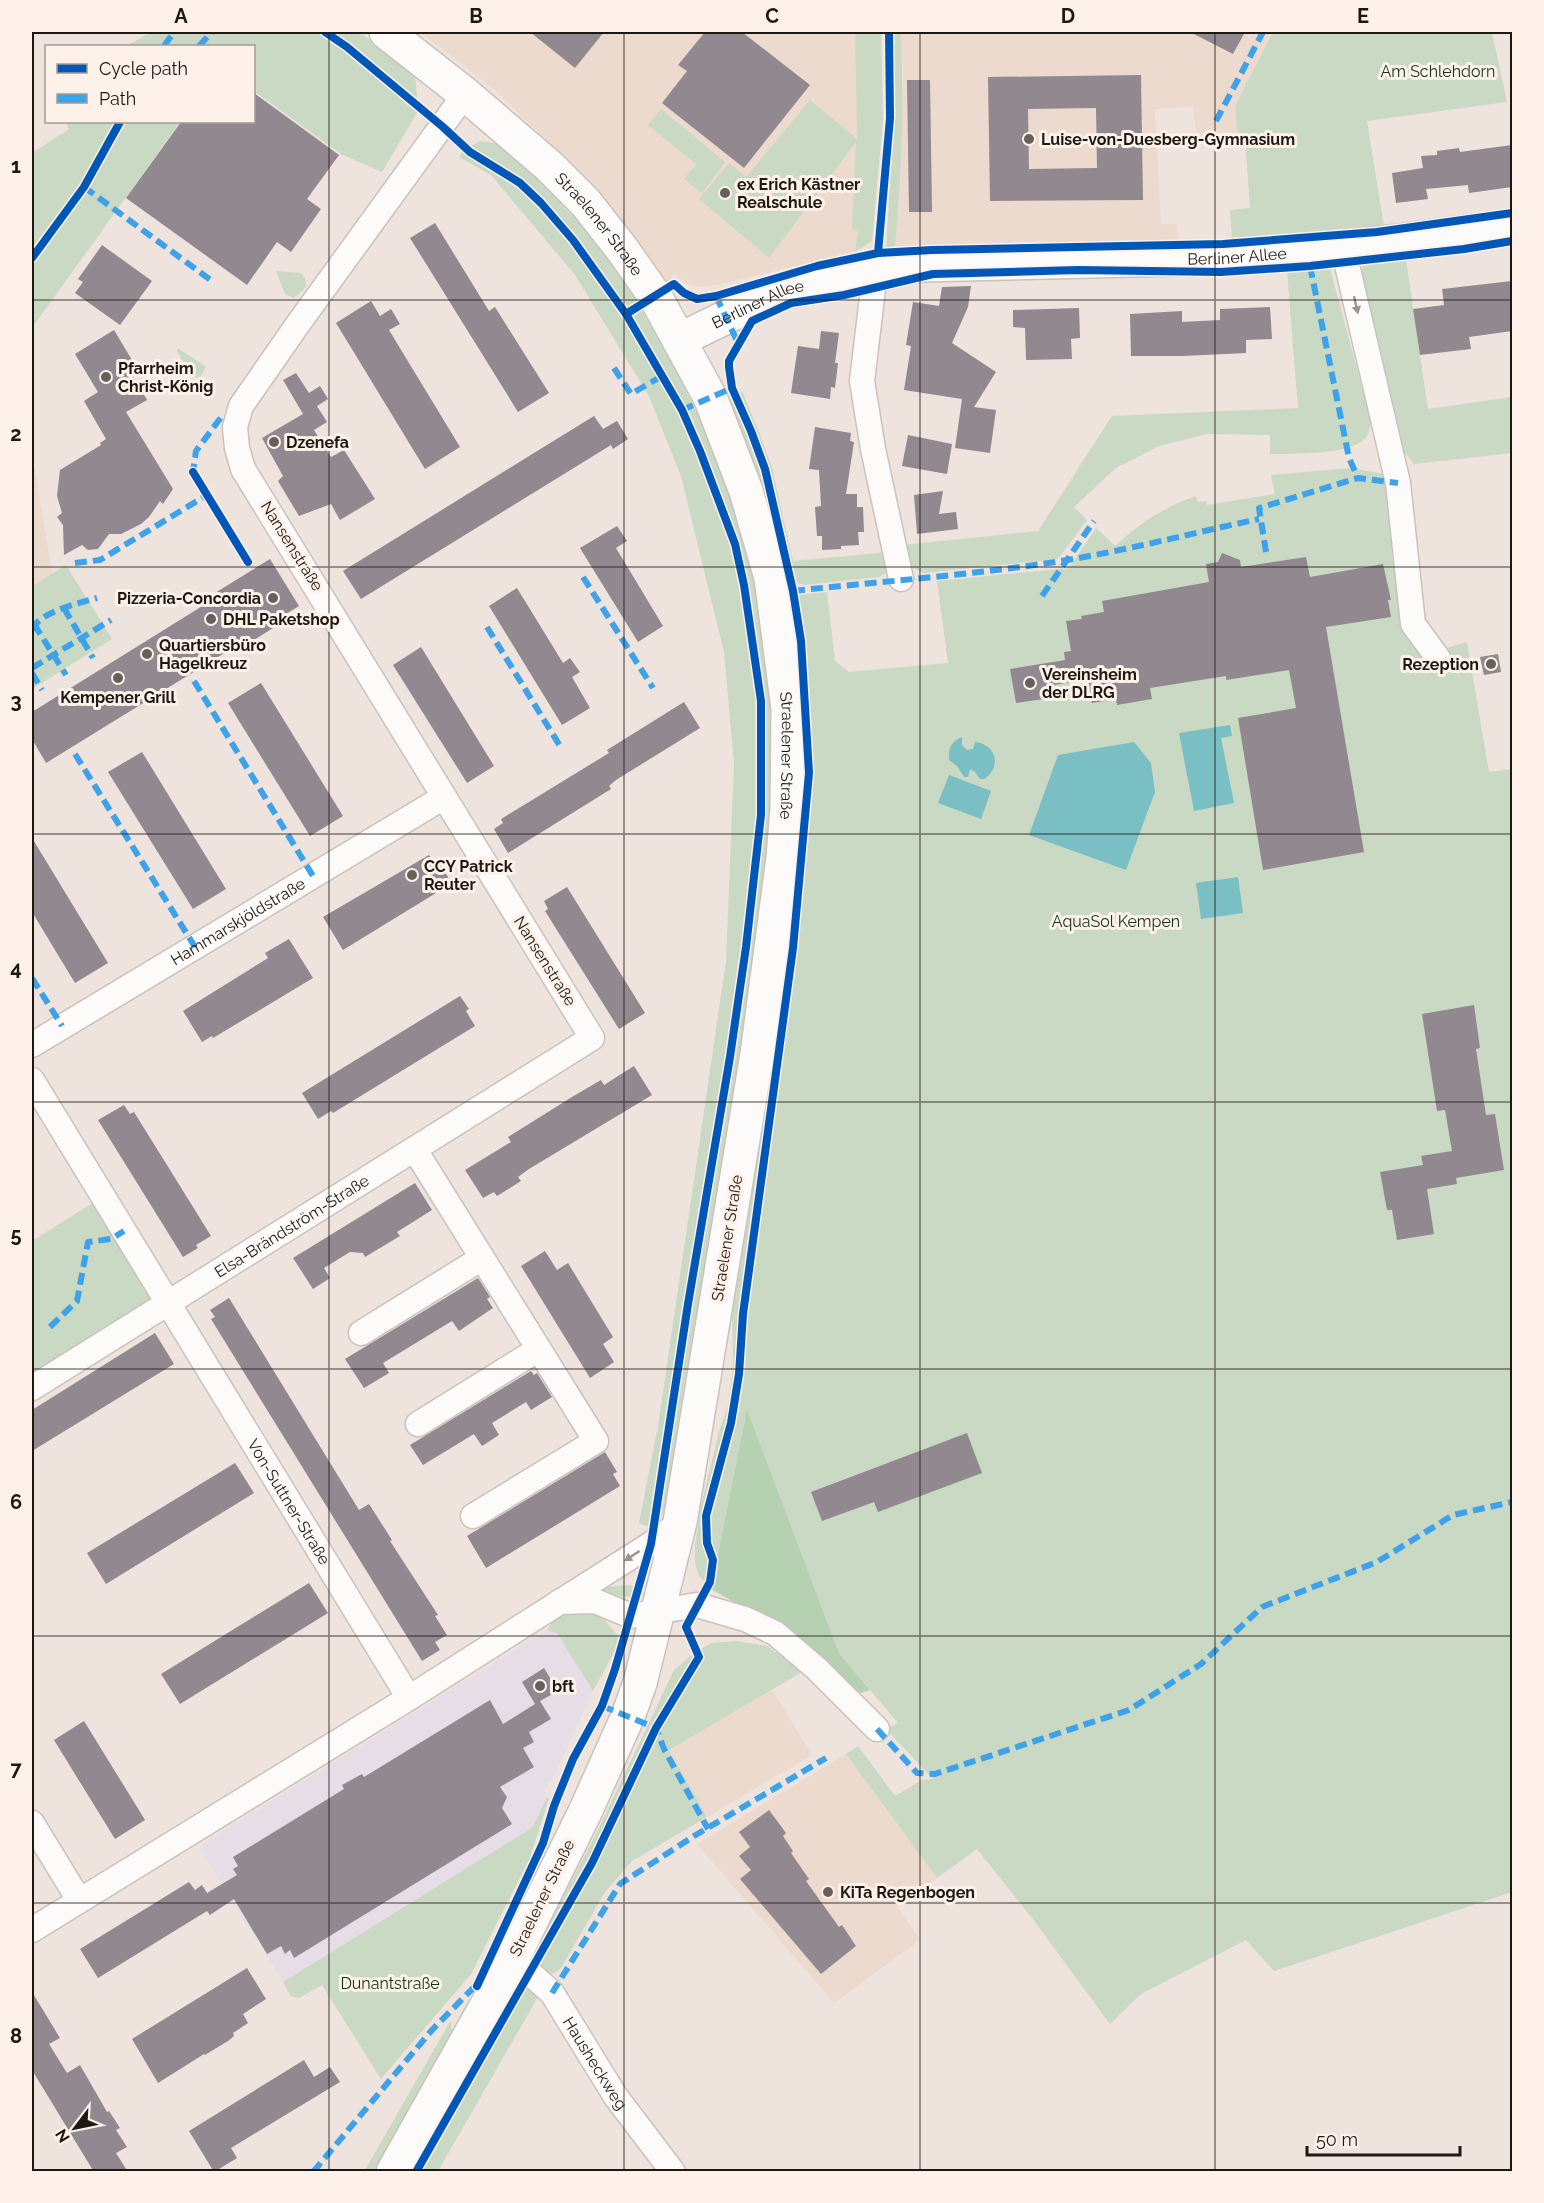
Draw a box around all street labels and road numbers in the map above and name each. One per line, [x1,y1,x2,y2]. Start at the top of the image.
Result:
street label: Straelener Straße [551,168,647,279]
street label: Berliner Allee [1187,243,1287,268]
street label: Berliner Allee [708,276,805,332]
street label: Nansenstraße [257,498,327,594]
street label: Straelener Straße [776,690,798,820]
street label: Hammarskjöldstraße [167,873,308,969]
street label: Nansenstraße [510,913,580,1009]
street label: Elsa-Brändström-Straße [211,1170,372,1281]
street label: Straelener Straße [708,1173,746,1303]
street label: Von-Suttner-Straße [244,1436,335,1568]
street label: Straelener Straße [505,1836,579,1960]
street label: Hausheckweg [559,2013,632,2113]

